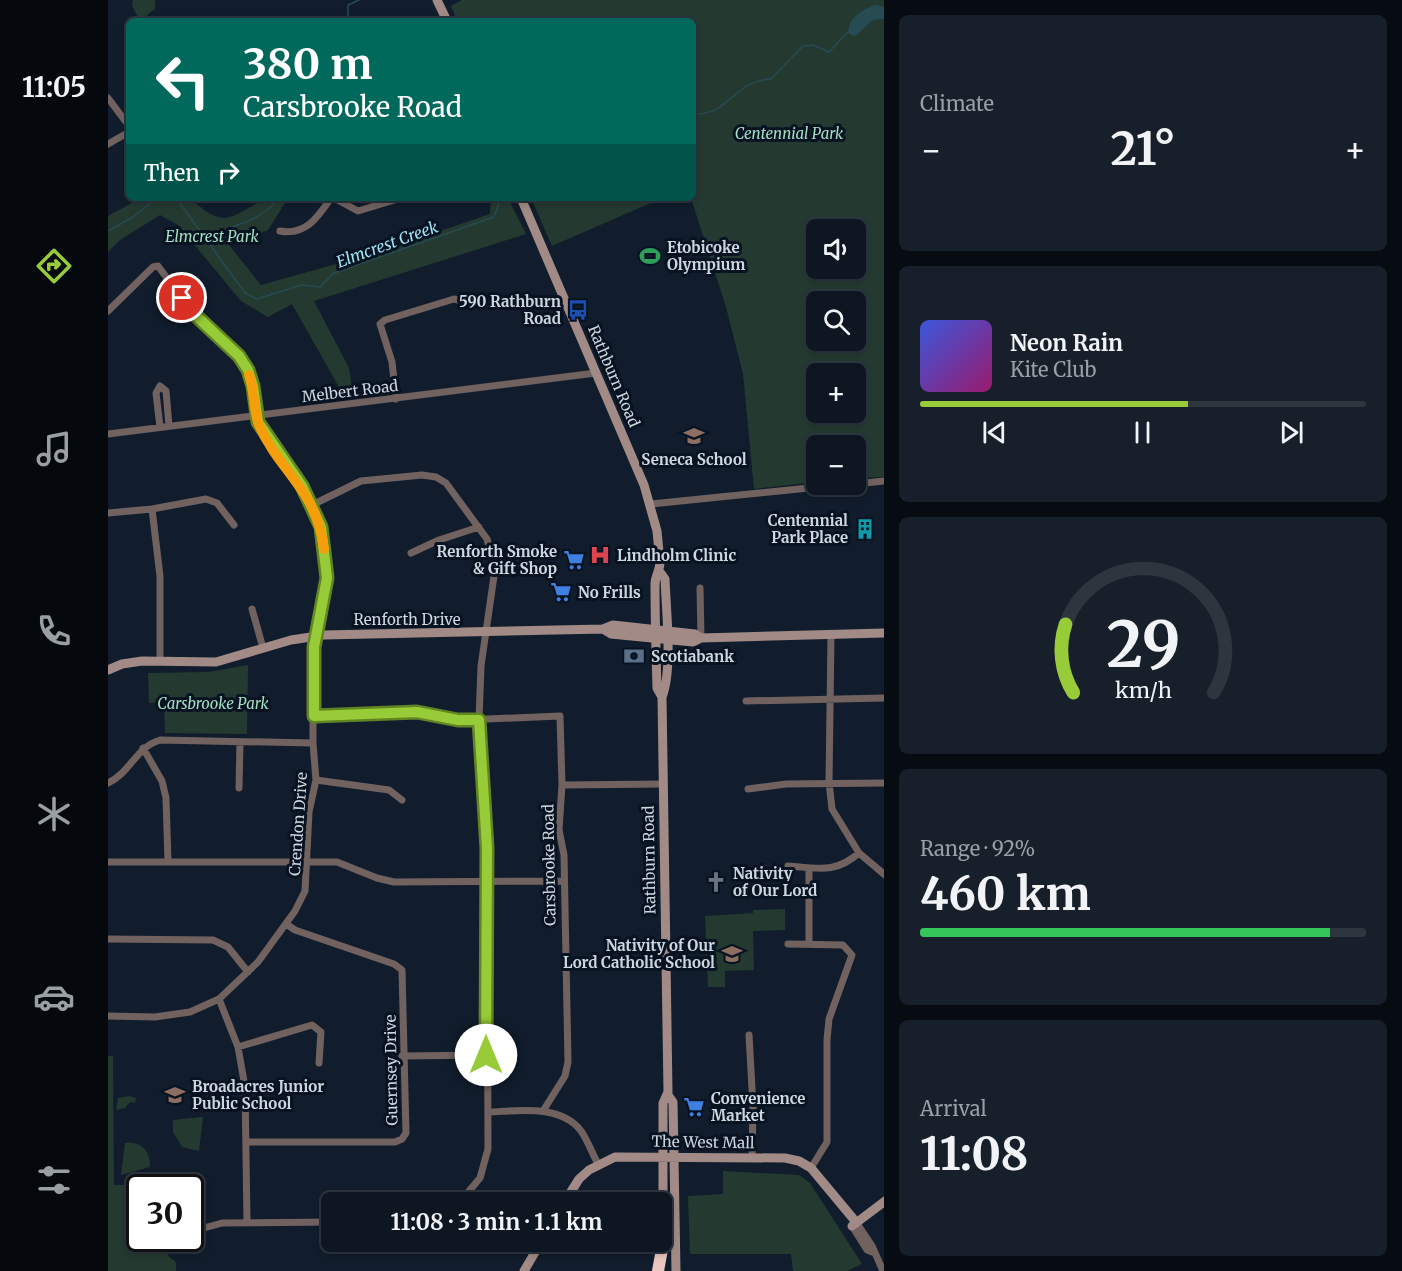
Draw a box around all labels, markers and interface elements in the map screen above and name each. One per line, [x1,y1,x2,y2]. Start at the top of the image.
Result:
text: 380 m [243,38,372,90]
icon: left [144,42,222,120]
text: 11:05 [22,70,86,104]
text: Carsbrooke Road [243,90,462,124]
text: Climate [920,91,994,116]
text: 21° [1110,121,1176,177]
park label: Centennial Park [735,124,844,143]
text: − [920,130,942,171]
text: + [1344,130,1366,171]
icon: right [212,156,245,189]
text: Then [144,159,200,187]
water label: Elmcrest Creek [333,216,441,272]
map controls [806,219,866,495]
button: sound [806,219,866,279]
park label: Elmcrest Park [165,227,260,246]
place label: Etobicoke Olympium [667,238,745,274]
sports icon: Etobicoke Olympium [638,244,662,268]
icon: directions [33,245,75,287]
pin [156,272,207,323]
icon: arrive [165,281,198,314]
button: search [806,291,866,351]
place label: 590 Rathburn Road [459,292,561,328]
bus stop icon: 590 Rathburn Road [566,298,590,322]
street label: Rathburn Road [584,322,644,430]
text: Neon Rain [1010,329,1123,357]
text: Kite Club [1010,357,1096,382]
button: + [806,363,866,423]
street label: Melbert Road [301,376,399,406]
icon: previous [978,416,1011,449]
icon: pause [1126,416,1159,449]
icon: next [1275,416,1308,449]
school or university icon: Seneca School [682,424,706,448]
icon: music [33,428,75,470]
button: − [806,435,866,495]
place label: Seneca School [641,450,747,469]
place label: Centennial Park Place [768,511,848,547]
building icon: Centennial Park Place [853,517,877,541]
place label: Renforth Smoke & Gift Shop [437,542,557,578]
hospital icon: Lindholm Clinic [588,543,612,567]
place label: Lindholm Clinic [617,546,736,565]
supermarket icon: Renforth Smoke & Gift Shop [562,548,586,572]
supermarket icon: No Frills [549,580,573,604]
place label: No Frills [578,583,641,602]
text: 29 [1106,606,1180,684]
icon: phone [33,610,75,652]
street label: Renforth Drive [353,610,461,629]
bank icon: Scotiabank [622,644,646,668]
place label: Scotiabank [651,647,734,666]
text: km/h [1115,677,1171,704]
park label: Carsbrooke Park [157,694,270,713]
street label: Crendon Drive [285,771,311,877]
icon: climate [33,793,75,835]
street label: Carsbrooke Road [538,804,560,926]
street label: Rathburn Road [639,805,659,915]
text: Range · 92% [920,836,1035,861]
place label: Nativity of Our Lord [733,864,817,900]
text: 460 km [920,866,1091,922]
church icon: Nativity of Our Lord [704,870,728,894]
place label: Nativity of Our Lord Catholic School [563,936,715,972]
school or university icon: Nativity of Our Lord Catholic School [720,942,744,966]
icon: car [33,976,75,1018]
street label: Guernsey Drive [381,1014,401,1126]
position arrow [454,1023,518,1087]
place label: Broadacres Junior Public School [192,1077,324,1113]
school or university icon: Broadacres Junior Public School [163,1083,187,1107]
place label: Convenience Market [711,1089,805,1125]
supermarket icon: Convenience Market [682,1095,706,1119]
text: Arrival [920,1096,987,1121]
text: 11:08 [920,1126,1029,1182]
street label: The West Mall [651,1132,755,1152]
icon: filters [33,1159,75,1201]
speed limit sign: 30 [126,1174,204,1252]
text: 11:08 · 3 min · 1.1 km [391,1208,602,1236]

